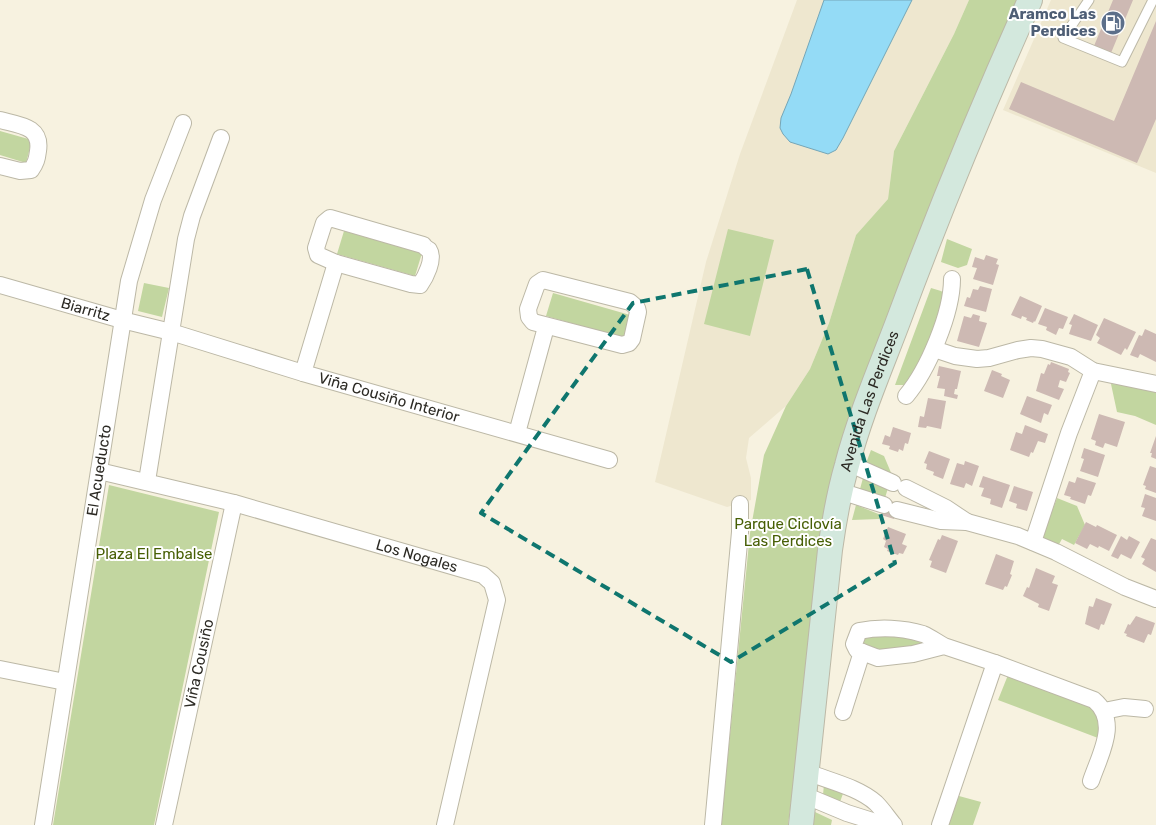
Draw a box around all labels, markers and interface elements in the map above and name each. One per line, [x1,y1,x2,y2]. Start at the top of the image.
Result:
place label: Aramco Las Perdices [1009,5,1096,40]
fuel station icon: Aramco Las Perdices [1100,10,1126,36]
street label: Biarritz [59,294,113,325]
street label: Avenida Las Perdices [837,328,903,474]
street label: Viña Cousiño Interior [316,369,462,426]
street label: El Acueducto [83,423,115,517]
park label: Parque Ciclovía Las Perdices [734,515,842,550]
street label: Los Nogales [374,535,460,576]
park label: Plaza El Embalse [96,545,212,563]
street label: Viña Cousiño [181,617,218,710]

